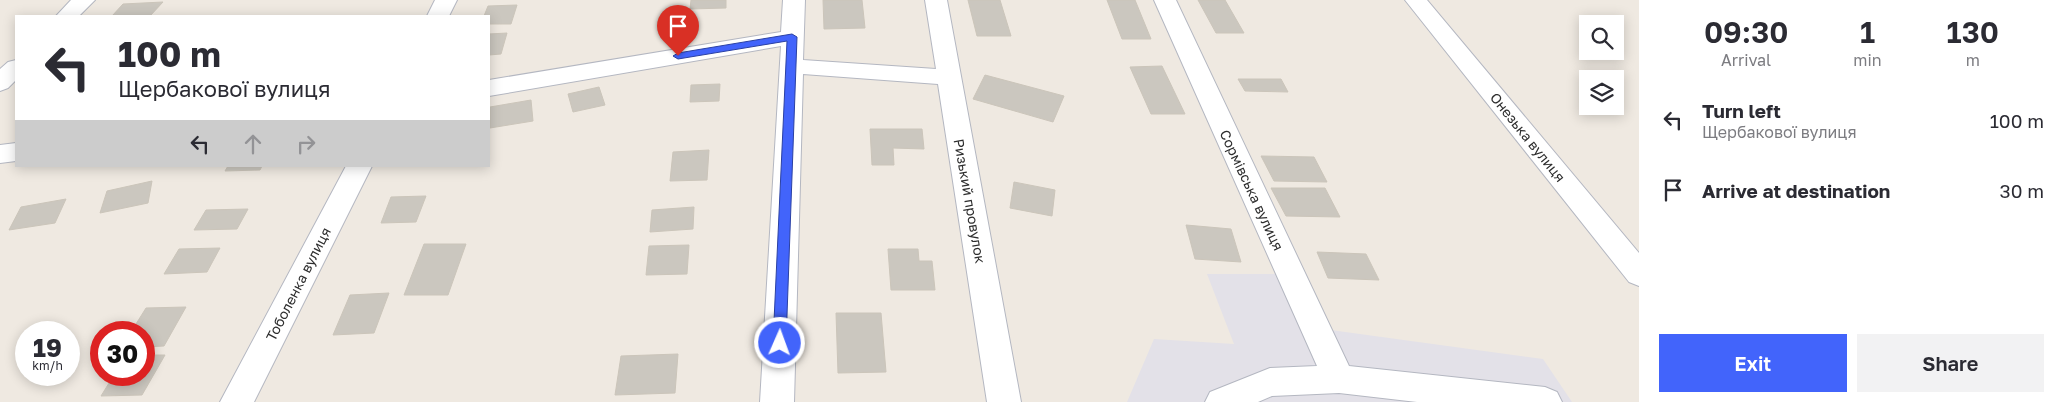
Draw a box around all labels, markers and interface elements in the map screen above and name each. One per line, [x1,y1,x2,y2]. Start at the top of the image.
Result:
pin [657,5,699,56]
icon: arrive [664,12,692,40]
text: 09:30 [1704,14,1788,50]
text: 1 [1860,14,1875,50]
text: 130 [1947,14,1999,50]
map controls [1579,15,1624,115]
button: search [1579,15,1624,60]
text: 100 m [118,33,221,75]
icon: left [35,35,100,100]
text: Arrival [1721,50,1771,70]
text: min [1853,50,1882,70]
text: m [1966,50,1980,70]
button: layers [1579,70,1624,115]
text: Щербакової вулиця [118,75,330,102]
street label: Онезька вулиця [1487,89,1569,185]
text: Turn left [1702,99,1781,122]
icon: left [1659,106,1687,134]
text: 100 m [1990,109,2044,132]
text: Щербакової вулиця [1702,122,1857,142]
street label: Сормівська вулиця [1217,127,1287,253]
icon: left [186,130,214,158]
icon: ahead [239,130,267,158]
icon: right [292,130,320,158]
street label: Ризький провулок [951,137,989,265]
icon: arrive [1659,176,1687,204]
text: Arrive at destination [1702,179,1890,202]
text: 30 m [2000,179,2044,202]
street label: Тоболенка вулиця [262,224,334,344]
position arrow [753,316,805,368]
speed limit sign: 30 [90,321,155,386]
text: 19 [33,332,62,363]
button: Exit [1659,334,1847,392]
button: Share [1857,334,2044,392]
text: km/h [32,358,63,373]

